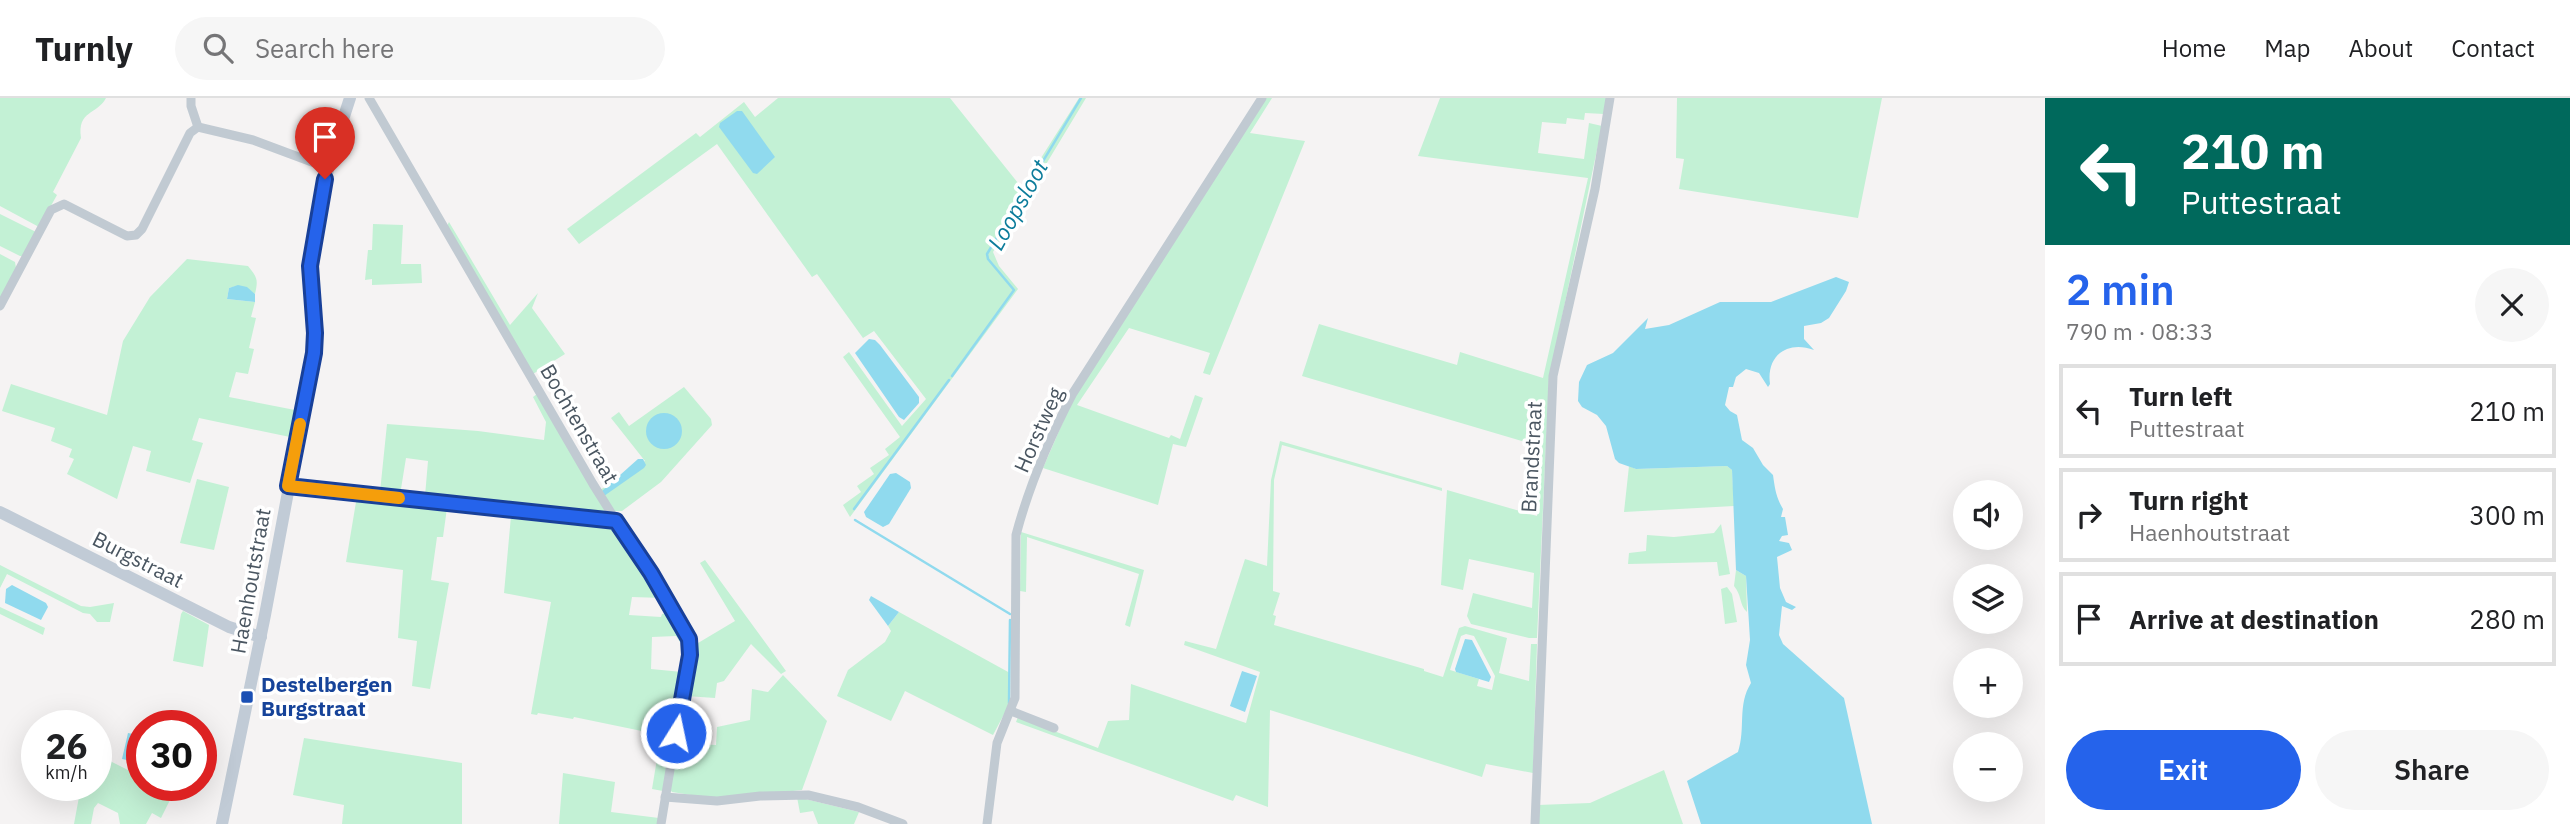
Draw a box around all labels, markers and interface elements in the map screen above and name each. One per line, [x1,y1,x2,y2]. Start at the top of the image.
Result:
search box [175,17,665,80]
text: Turnly [35,27,133,70]
icon: search [199,29,237,67]
text: Search here [255,31,394,65]
text: Home [2162,32,2226,64]
text: Map [2264,32,2310,64]
text: About [2348,32,2413,64]
text: Contact [2451,32,2535,64]
pin [295,107,355,179]
icon: arrive [306,118,344,156]
text: 210 m [2181,119,2325,182]
icon: left [2066,126,2157,217]
water label: Loopsloot [980,154,1054,255]
text: Puttestraat [2181,181,2342,223]
text: 2 min [2066,262,2175,317]
button: close [2475,268,2549,342]
text: 790 m · 08:33 [2066,316,2213,346]
street label: Bochtenstraat [534,359,625,488]
text: Turn left [2129,379,2232,413]
street label: Horstweg [1007,383,1069,477]
icon: left [2070,392,2108,430]
text: 210 m [2469,394,2545,428]
street label: Brandstraat [1514,401,1548,513]
text: Puttestraat [2129,413,2245,443]
map controls [1953,480,2023,802]
button: sound [1953,480,2023,550]
text: Turn right [2129,483,2248,517]
icon: right [2070,496,2108,534]
text: 300 m [2469,498,2545,532]
street label: Haenhoutstraat [223,506,277,656]
text: Haenhoutstraat [2129,517,2290,547]
street label: Burgstraat [88,524,189,594]
button: layers [1953,564,2023,634]
icon: arrive [2070,600,2108,638]
text: Arrive at destination [2129,602,2379,636]
text: 280 m [2469,602,2545,636]
button: + [1953,648,2023,718]
place label: Destelbergen Burgstraat [261,670,393,722]
marker: Destelbergen Burgstraat [239,689,255,705]
position arrow [639,696,713,770]
speed limit sign: 30 [126,710,217,801]
text: 26 [45,723,88,769]
button: Exit [2066,730,2301,810]
button: Share [2315,730,2549,810]
button: − [1953,732,2023,802]
text: km/h [45,761,88,784]

